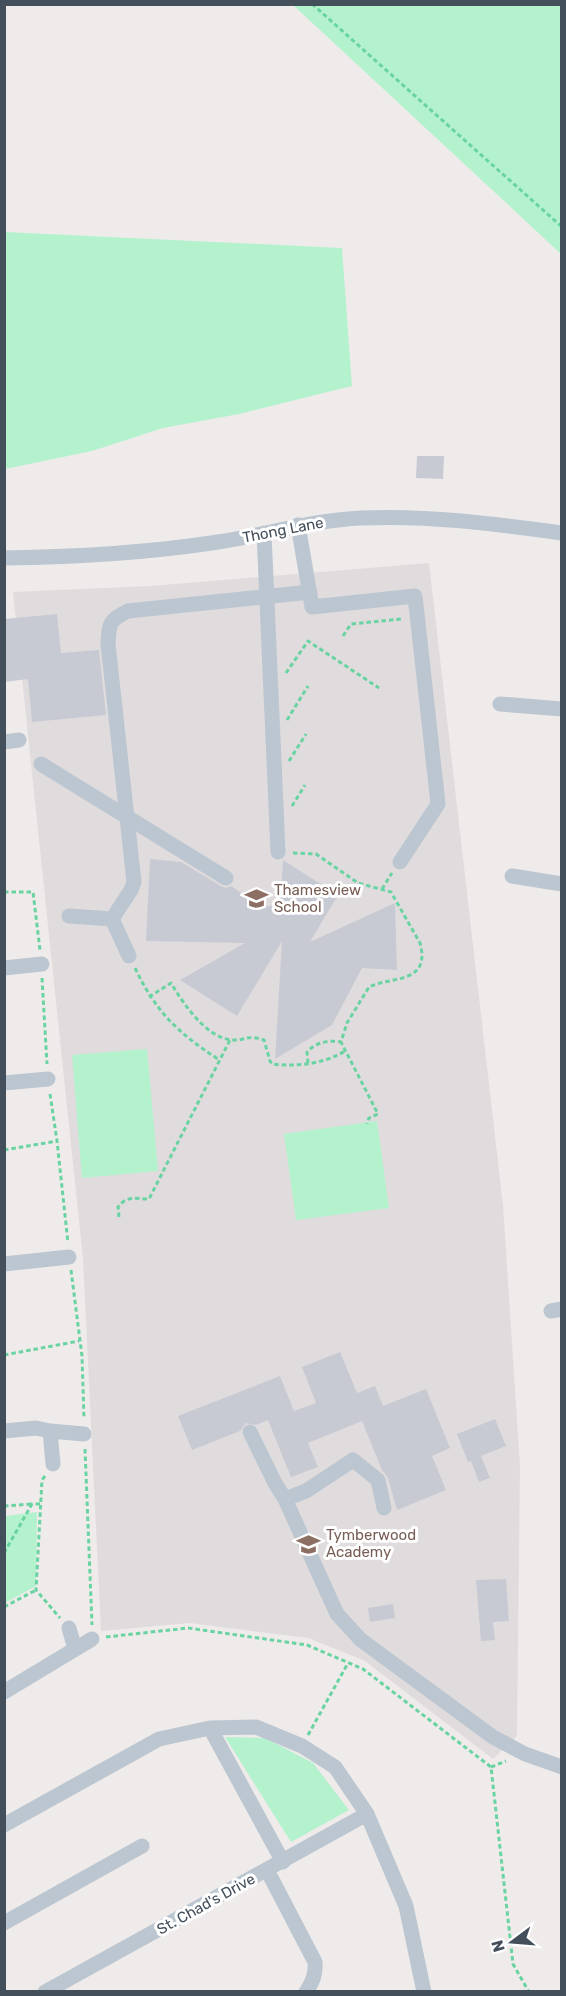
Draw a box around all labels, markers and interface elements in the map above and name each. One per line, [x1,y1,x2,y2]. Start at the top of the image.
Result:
street label: Thong Lane [241,513,325,547]
place label: Thamesview School [274,881,361,916]
school or university icon: Thamesview School [243,886,269,912]
place label: Tymberwood Academy [326,1526,416,1561]
school or university icon: Tymberwood Academy [295,1531,321,1557]
street label: St. Chad's Drive [154,1870,258,1938]
north arrow [482,1912,542,1972]
text: N [487,1938,509,1954]

